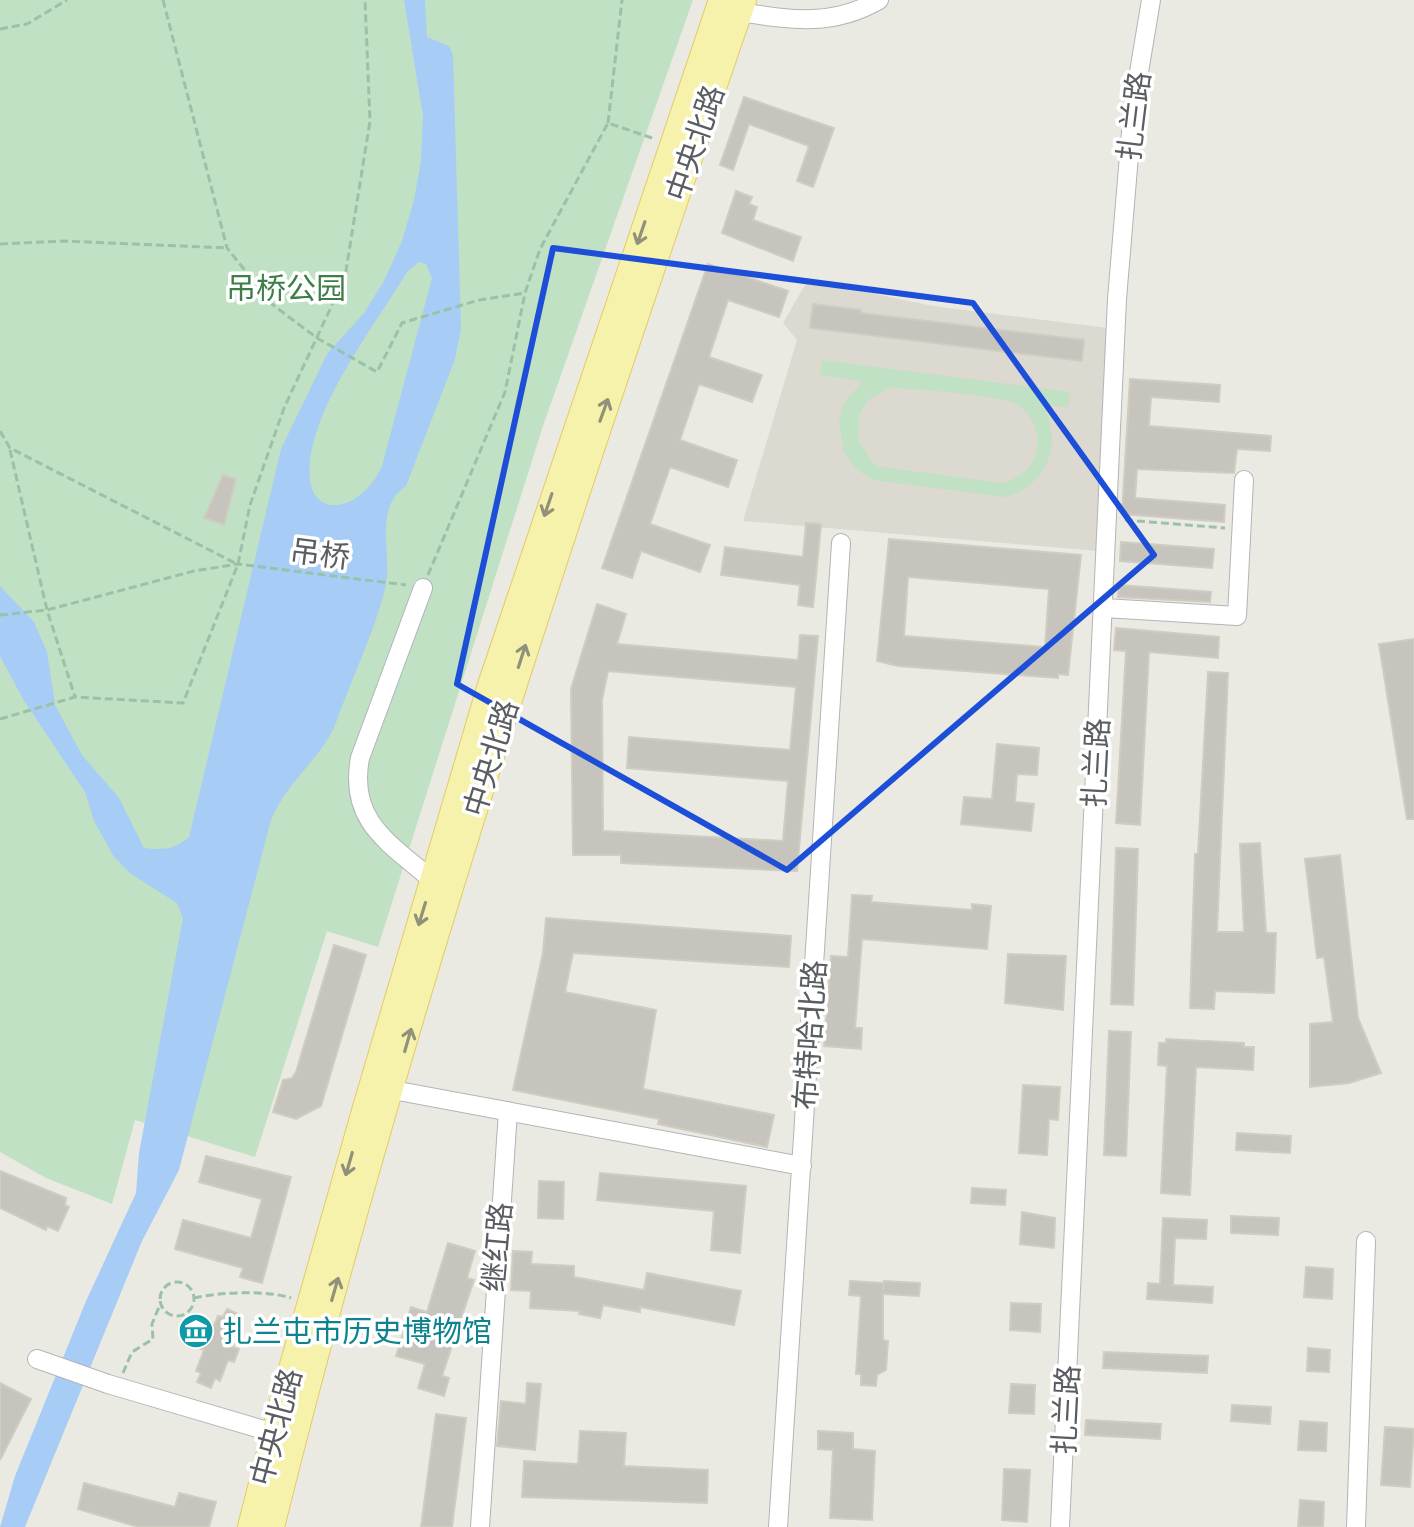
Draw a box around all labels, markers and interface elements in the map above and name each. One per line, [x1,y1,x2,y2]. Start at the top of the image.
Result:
street label: 扎兰路 [1107,69,1161,163]
street label: 中央北路 [655,79,735,207]
one-way arrow [633,220,648,245]
park label: 吊桥公园 [226,267,346,310]
one-way arrow [598,398,613,423]
one-way arrow [539,492,554,517]
street label: 吊桥 [288,529,352,579]
one-way arrow [515,644,530,670]
street label: 中央北路 [453,694,529,822]
street label: 扎兰路 [1072,717,1120,809]
one-way arrow [414,901,429,927]
street label: 布特哈北路 [783,959,837,1111]
one-way arrow [401,1027,416,1053]
one-way arrow [341,1150,356,1176]
street label: 继红路 [472,1200,522,1294]
one-way arrow [328,1277,343,1303]
place label: 扎兰屯市历史博物馆 [222,1310,492,1353]
museum icon: 扎兰屯市历史博物馆 [177,1312,215,1350]
street label: 中央北路 [240,1363,312,1491]
street label: 扎兰路 [1042,1364,1090,1456]

